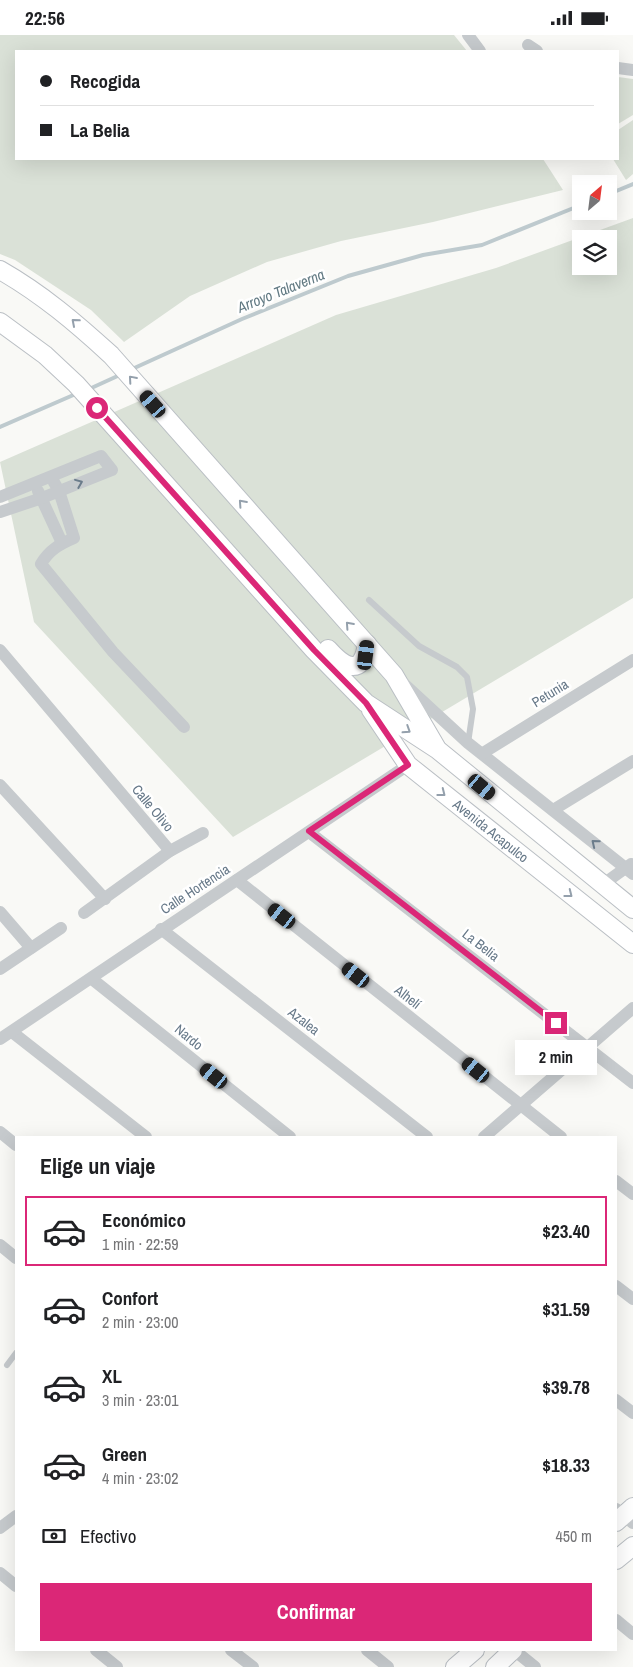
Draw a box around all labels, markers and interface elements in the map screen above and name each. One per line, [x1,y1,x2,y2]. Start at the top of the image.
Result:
text: 22:56 [25,5,65,31]
text: Recogida [70,68,140,94]
text: La Belia [70,117,130,143]
north arrow [572,175,618,220]
map controls [572,175,617,275]
button: layers [572,230,617,275]
water label: Arroyo Talaverna [233,263,328,318]
one-way arrow [72,319,81,328]
one-way arrow [129,376,138,385]
car [137,388,168,420]
route start [86,397,108,419]
one-way arrow [74,479,82,489]
one-way arrow [238,500,247,509]
one-way arrow [346,621,355,630]
car [356,639,375,671]
street label: Petunia [528,675,572,711]
one-way arrow [401,723,410,733]
car [465,772,498,802]
street label: Calle Olivo [128,781,178,835]
one-way arrow [436,787,445,795]
street label: Avenida Acapulco [448,795,532,866]
one-way arrow [592,841,601,849]
street label: Calle Hortencia [157,860,234,918]
one-way arrow [564,888,573,897]
car [265,901,298,931]
street label: La Belia [459,925,504,965]
car [339,960,372,990]
street label: Alhelí [390,980,425,1013]
street label: Azalea [284,1002,324,1039]
route end [545,1012,567,1034]
street label: Nardo [171,1020,207,1054]
callout: 2 min [515,1041,597,1075]
text: 2 min [539,1046,573,1068]
car [459,1055,492,1085]
car [197,1061,230,1091]
text: Elige un viaje [40,1151,155,1181]
text: Económico [102,1207,186,1233]
icon: car [42,1209,87,1254]
text: $23.40 [542,1218,590,1244]
text: 1 min · 22:59 [102,1233,179,1255]
text: Confort [102,1285,158,1311]
icon: car [42,1287,87,1332]
text: $31.59 [542,1296,590,1322]
text: 2 min · 23:00 [102,1311,179,1333]
text: XL [102,1363,122,1389]
icon: car [42,1365,87,1410]
text: $39.78 [542,1374,590,1400]
text: 3 min · 23:01 [102,1389,179,1411]
text: Green [102,1441,147,1467]
icon: car [42,1443,87,1488]
text: $18.33 [542,1452,590,1478]
text: 4 min · 23:02 [102,1467,179,1489]
icon: cash [40,1522,68,1550]
text: Efectivo [80,1523,136,1549]
text: 450 m [556,1525,592,1547]
button: Confirmar [40,1583,592,1641]

